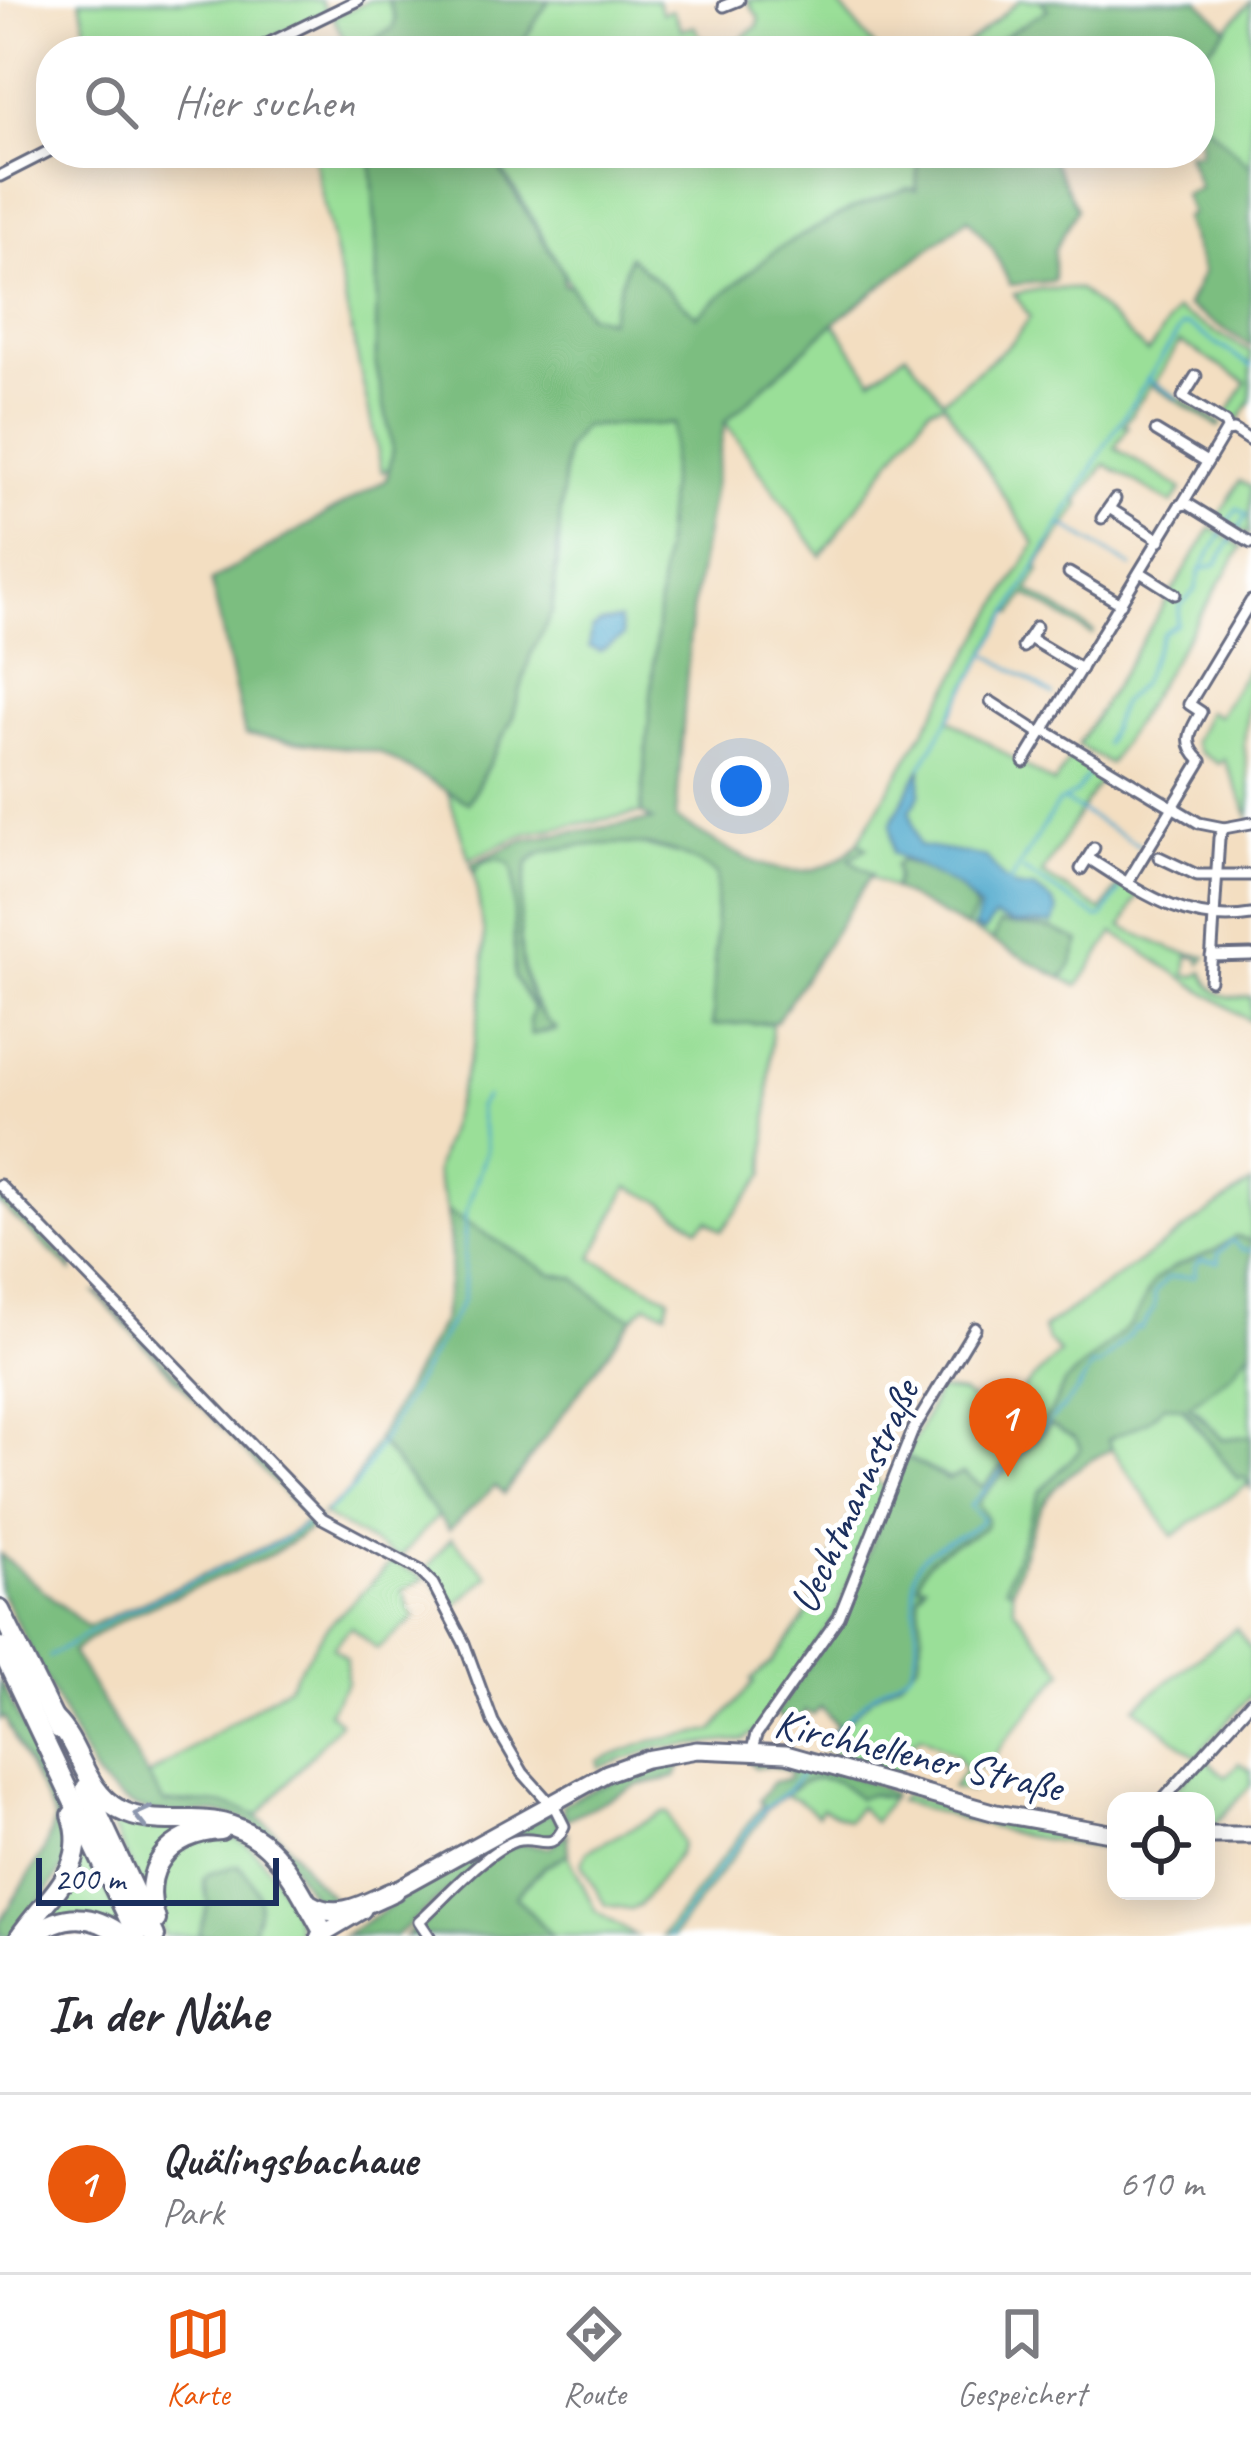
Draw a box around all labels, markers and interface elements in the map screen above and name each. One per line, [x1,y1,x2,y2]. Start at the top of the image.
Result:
search box [36,36,1215,168]
icon: search [78,69,144,135]
text: Hier suchen [174,74,354,131]
your location [711,756,771,816]
street label: Uechtmannstraße [777,1369,933,1622]
pin: 1 [969,1378,1047,1477]
street label: Kirchhellener Straße [770,1697,1071,1815]
map controls [1107,1792,1215,1900]
button: locate [1107,1792,1215,1900]
one-way arrow [132,1805,153,1830]
scale bar [36,1852,279,1905]
text: 200 m [54,1858,125,1900]
text: In der Nähe [48,1982,267,2046]
text: Quälingsbachaue [162,2131,418,2188]
text: 1 [78,2159,96,2208]
text: 610 m [1119,2159,1203,2208]
text: Park [162,2188,224,2237]
tab: Karte [165,2301,231,2415]
tab: Route [561,2301,627,2415]
tab: Gespeichert [957,2301,1086,2415]

